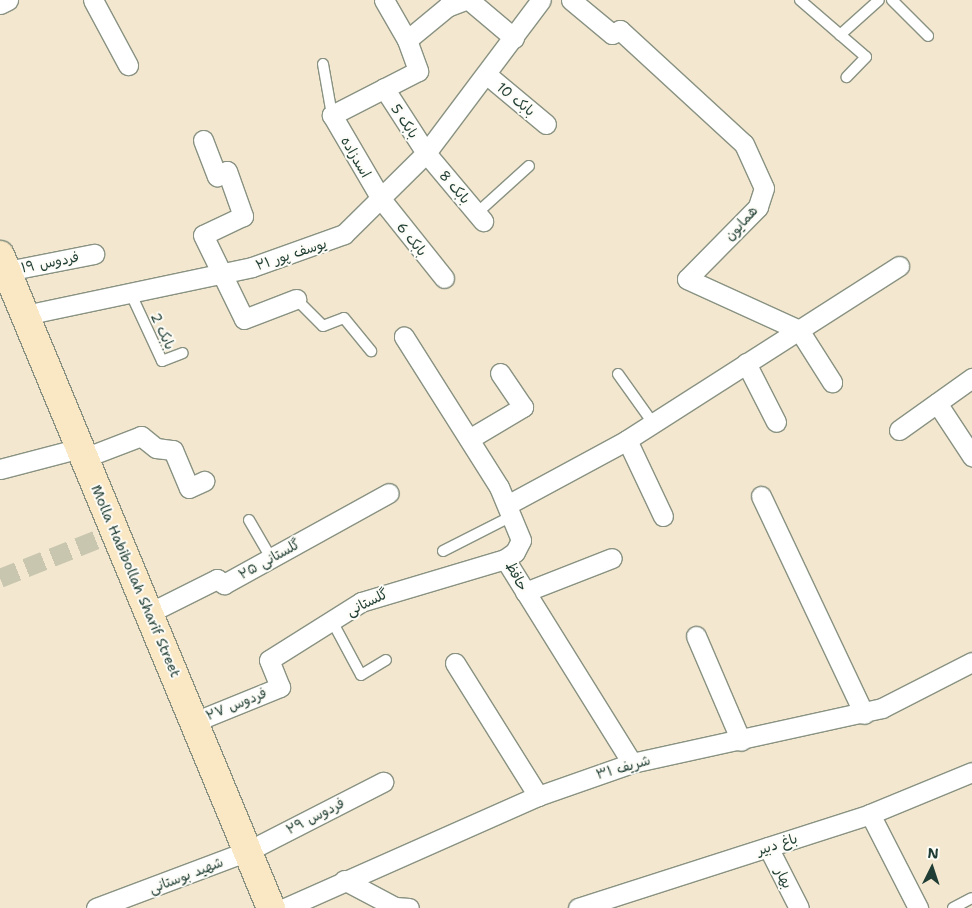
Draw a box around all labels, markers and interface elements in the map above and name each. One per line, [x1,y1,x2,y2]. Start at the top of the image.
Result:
street label: بابک 10 [493,79,539,119]
street label: بابک 5 [388,101,422,141]
street label: اسدزاده [338,133,374,181]
street label: بابک 8 [436,167,474,207]
street label: همایون [721,202,761,244]
street label: بابک 6 [393,219,431,259]
street label: یوسف پور ۲۱ [253,235,329,273]
street label: فردوس ۱۹ [20,248,80,276]
street label: بابک 2 [147,310,179,352]
street label: Molla Habibollah Sharif Street [88,482,184,680]
street label: گلستانی ۲۵ [235,535,303,583]
street label: حافظ [502,558,532,594]
street label: گلستانی [344,585,390,619]
street label: فردوس ۲۷ [203,684,269,724]
street label: شریف ۳۱ [594,751,652,783]
street label: فردوس ۲۹ [283,794,347,838]
street label: باغ دبیر [755,830,799,858]
north arrow [907,843,957,893]
text: N [927,844,939,862]
street label: شهید بوستانی [147,853,225,897]
street label: بهار [772,865,796,891]

